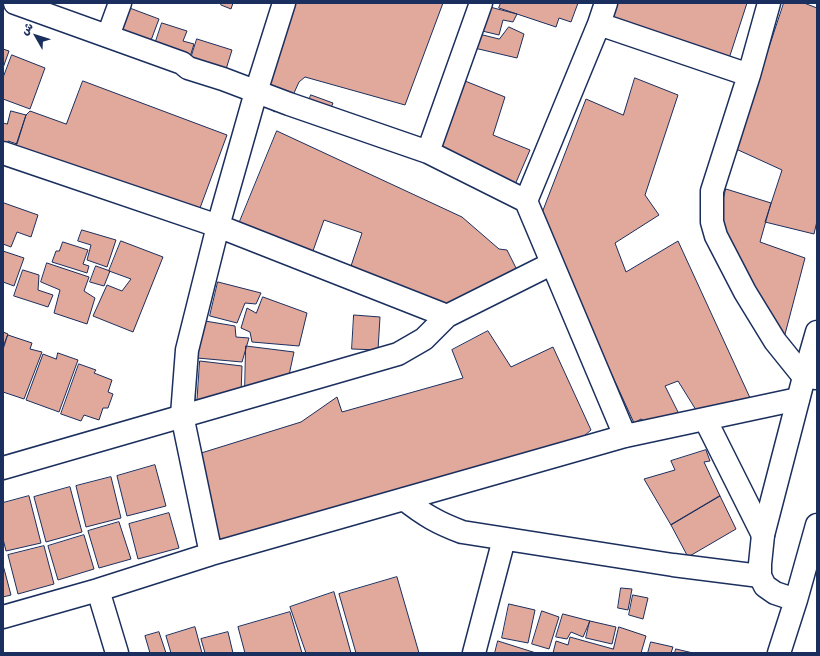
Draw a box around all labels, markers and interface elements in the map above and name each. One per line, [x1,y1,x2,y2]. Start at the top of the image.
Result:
north arrow [16,16,56,56]
text: ش [17,19,36,38]

